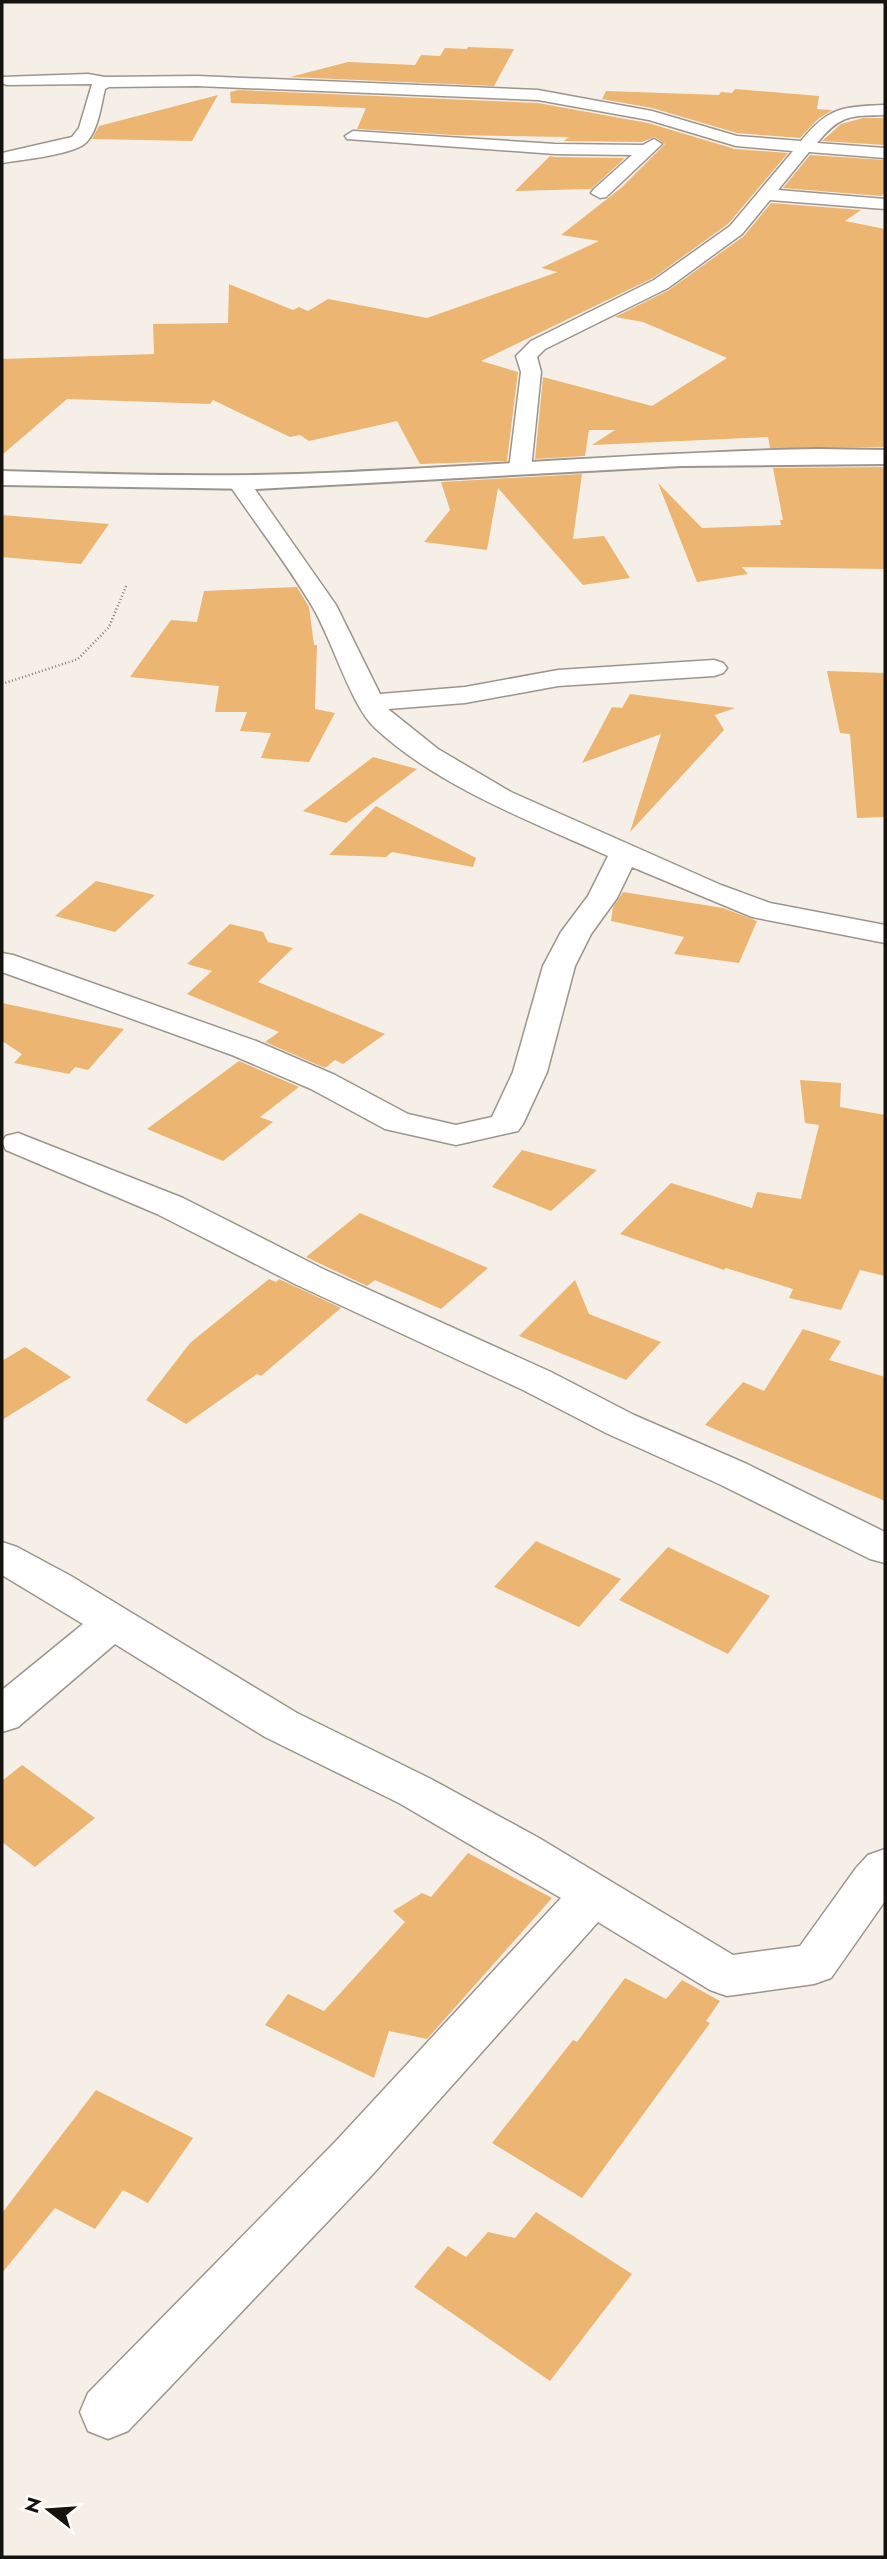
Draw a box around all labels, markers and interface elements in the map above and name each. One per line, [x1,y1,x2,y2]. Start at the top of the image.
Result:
north arrow [14,2475,84,2545]
text: N [18,2494,48,2516]

